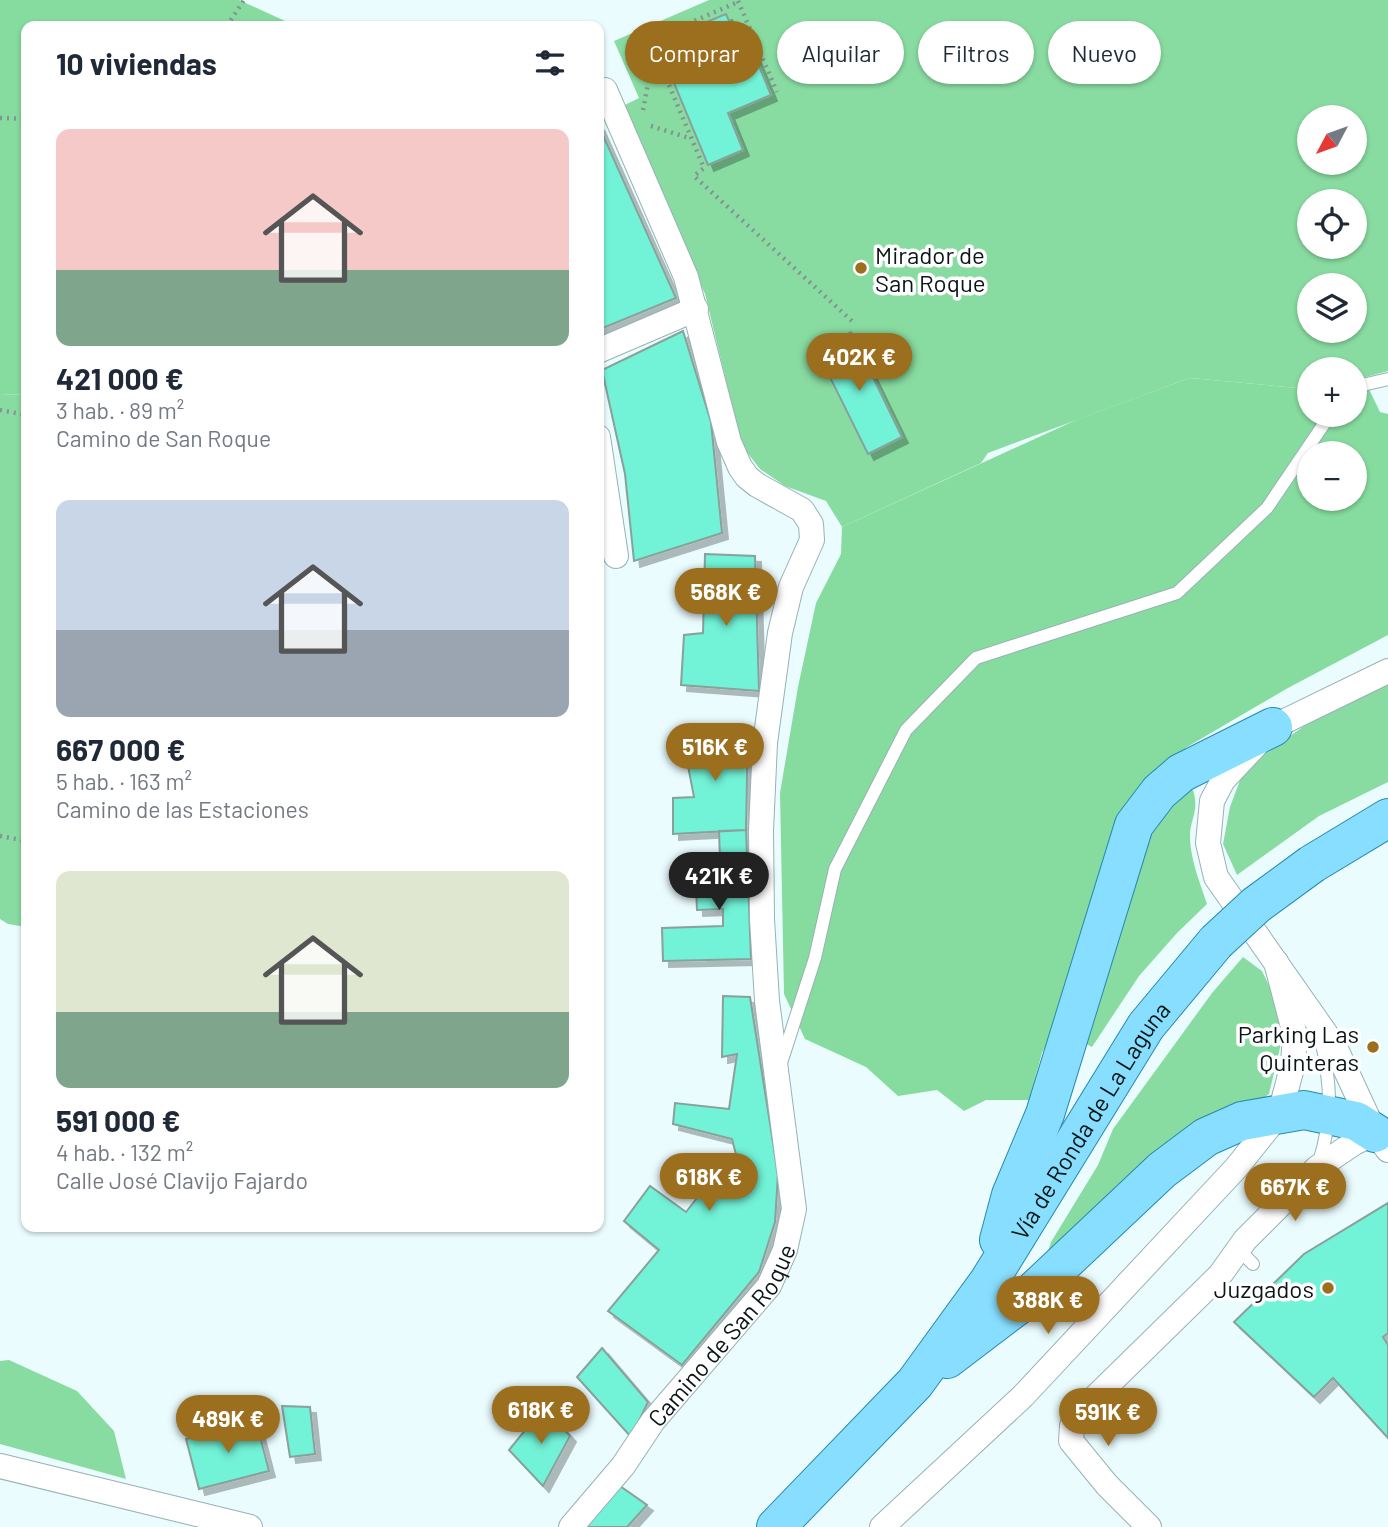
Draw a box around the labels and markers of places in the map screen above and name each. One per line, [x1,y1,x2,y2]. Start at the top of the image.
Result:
place label: Mirador de San Roque [875,240,986,297]
marker: Mirador de San Roque [853,260,869,276]
pin: 402K € [802,334,916,393]
pin: 568K € [669,568,783,628]
pin: 516K € [658,724,772,783]
pin: 421K € [662,852,776,912]
place label: Parking Las Quinteras [1238,1019,1359,1076]
marker: Parking Las Quinteras [1365,1039,1381,1055]
pin: 618K € [652,1154,766,1213]
pin: 667K € [1238,1164,1352,1223]
place label: Juzgados [1214,1274,1314,1303]
pin: 388K € [991,1276,1105,1336]
marker: Juzgados [1320,1280,1336,1296]
pin: 618K € [484,1386,598,1446]
pin: 591K € [1051,1388,1165,1448]
pin: 489K € [171,1396,285,1455]

